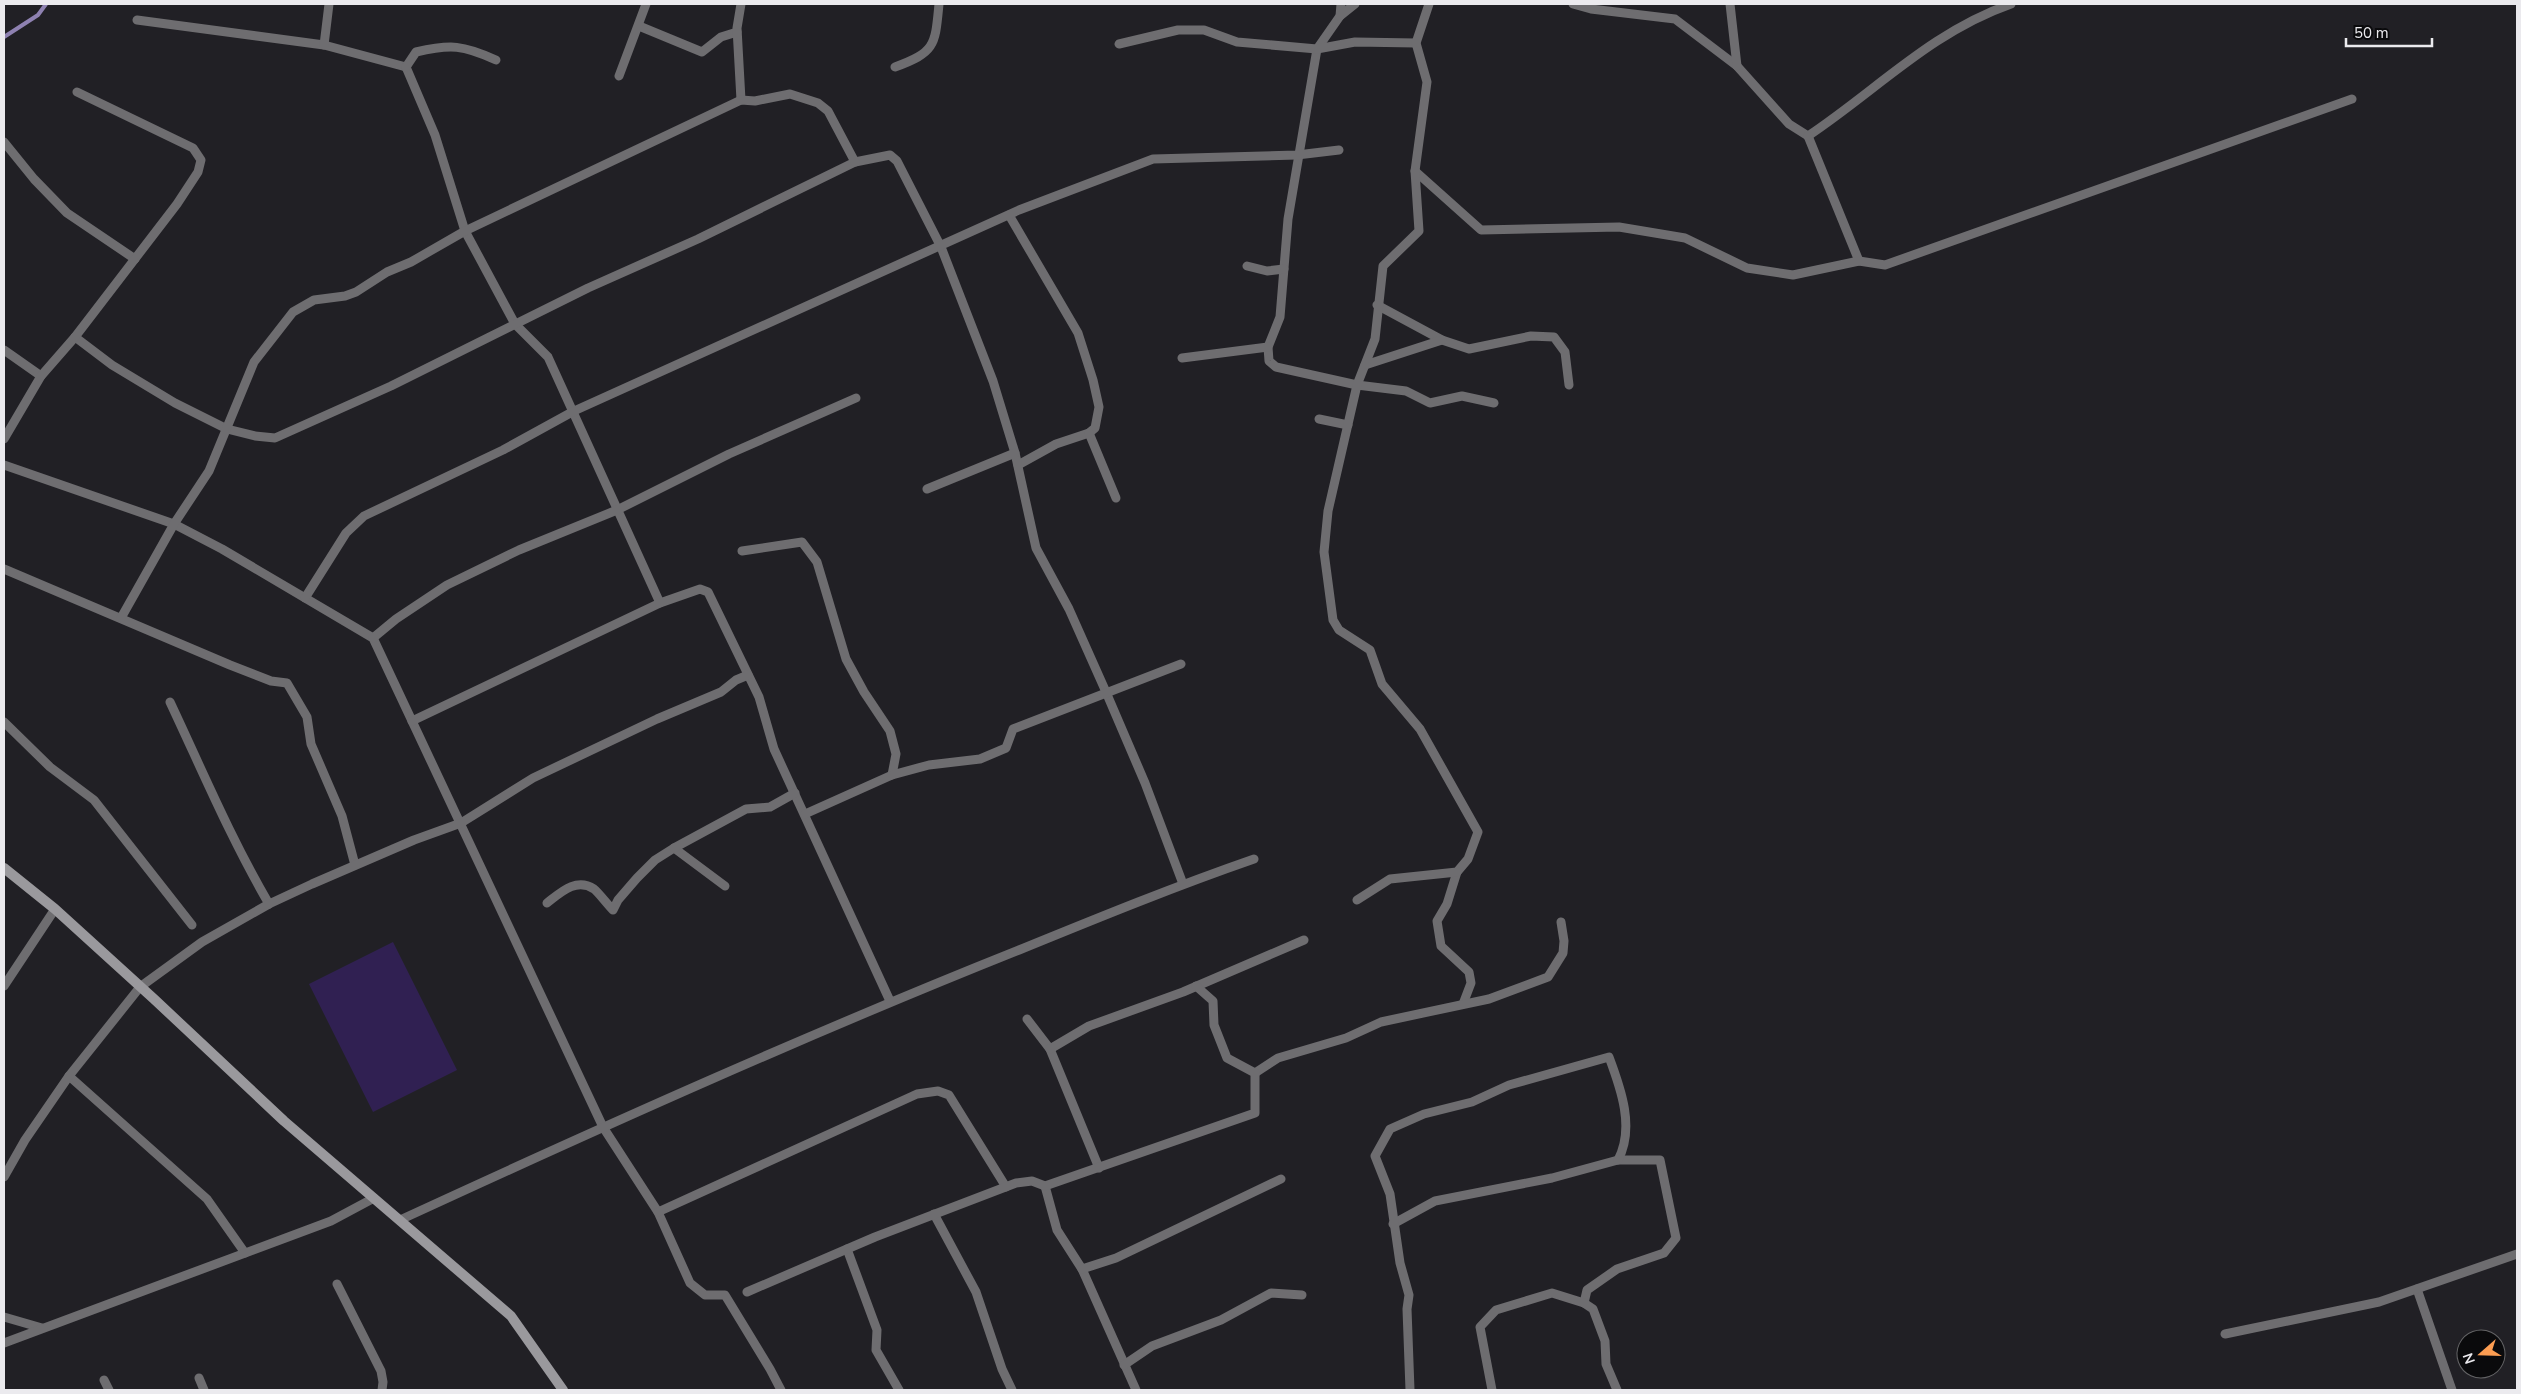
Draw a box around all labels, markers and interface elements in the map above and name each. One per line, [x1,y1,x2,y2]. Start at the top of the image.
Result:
scale bar [2346,15,2432,47]
text: 50 m [2354,23,2389,43]
north arrow [2456,1329,2506,1379]
text: N [2459,1350,2480,1366]

